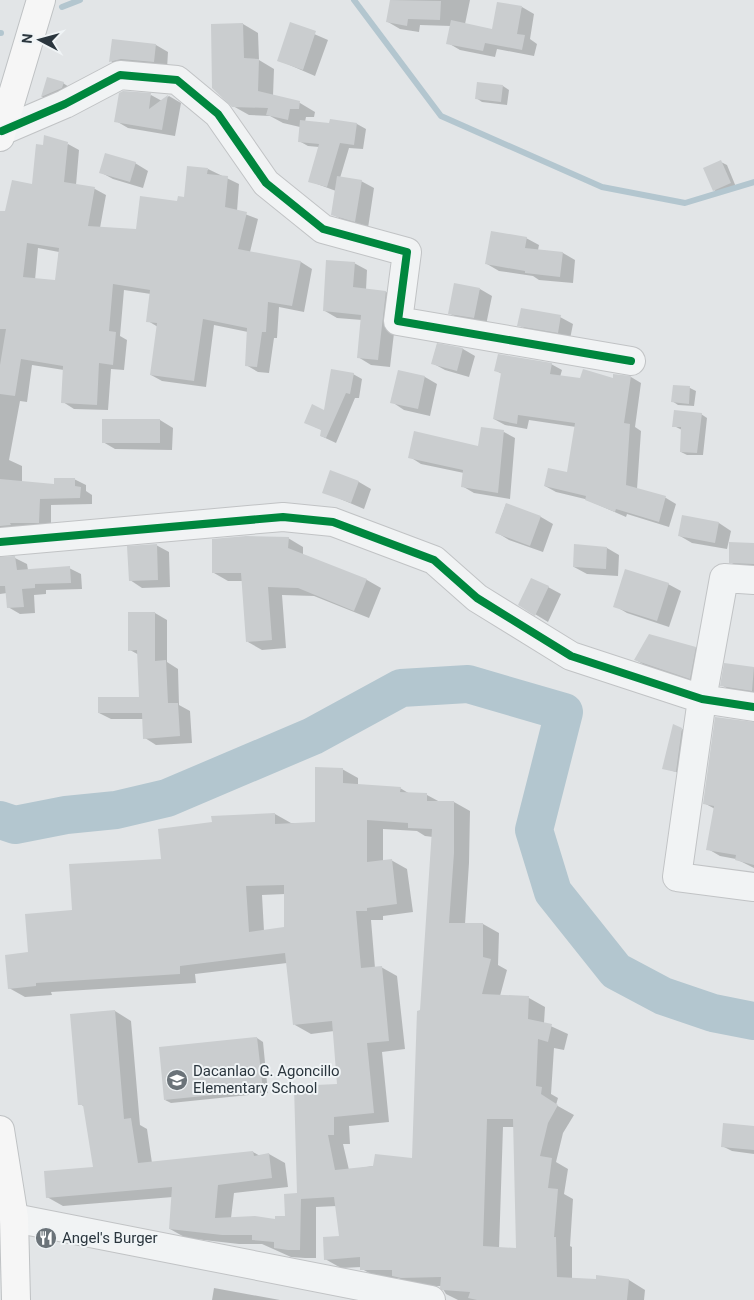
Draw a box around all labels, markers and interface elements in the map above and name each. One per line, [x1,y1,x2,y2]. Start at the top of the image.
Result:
north arrow [15,15,65,65]
text: N [19,33,36,44]
place label: Dacanlao G. Agoncillo Elementary School [193,1062,340,1097]
school or university icon: Dacanlao G. Agoncillo Elementary School [165,1068,189,1092]
restaurant icon: Angel's Burger [34,1226,58,1250]
place label: Angel's Burger [62,1229,158,1247]

